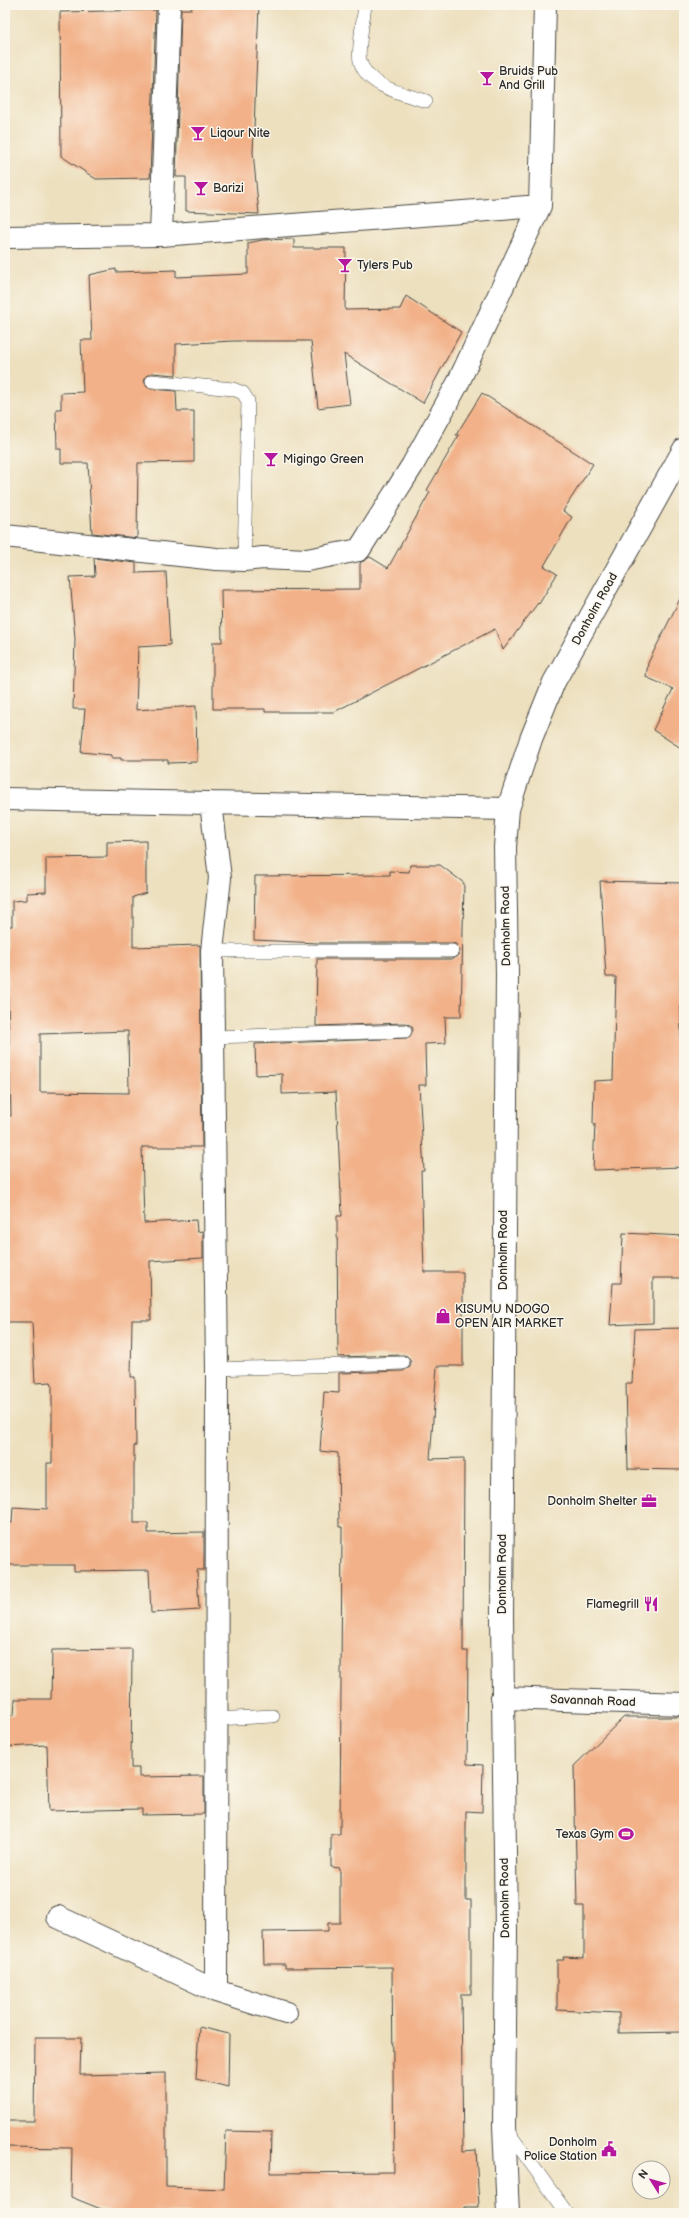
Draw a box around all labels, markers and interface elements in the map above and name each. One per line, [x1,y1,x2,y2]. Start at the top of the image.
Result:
place label: Bruids Pub And Grill [499,64,558,93]
bar icon: Bruids Pub And Grill [478,69,496,87]
bar icon: Liqour Nite [189,124,207,142]
place label: Liqour Nite [210,126,270,141]
bar icon: Barizi [192,179,210,197]
place label: Barizi [213,181,244,196]
bar icon: Tylers Pub [336,256,354,274]
place label: Tylers Pub [357,258,413,273]
bar icon: Migingo Green [262,450,280,468]
place label: Migingo Green [283,452,364,467]
street label: Donholm Road [569,570,621,648]
street label: Donholm Road [498,886,514,966]
street label: Donholm Road [496,1210,511,1290]
place label: KISUMU NDOGO OPEN AIR MARKET [455,1302,565,1331]
shop icon: KISUMU NDOGO OPEN AIR MARKET [434,1307,452,1325]
office icon: Donholm Shelter [640,1492,658,1510]
place label: Donholm Shelter [547,1494,638,1509]
street label: Donholm Road [495,1534,510,1614]
restaurant icon: Flamegrill [642,1595,660,1613]
place label: Flamegrill [586,1597,639,1612]
street label: Savannah Road [550,1692,636,1710]
sports icon: Texas Gym [617,1825,635,1843]
place label: Texas Gym [556,1827,614,1842]
street label: Donholm Road [497,1858,513,1938]
place label: Donholm Police Station [524,2135,597,2164]
public building icon: Donholm Police Station [600,2140,618,2158]
north arrow [631,2160,671,2200]
text: N [636,2167,651,2181]

